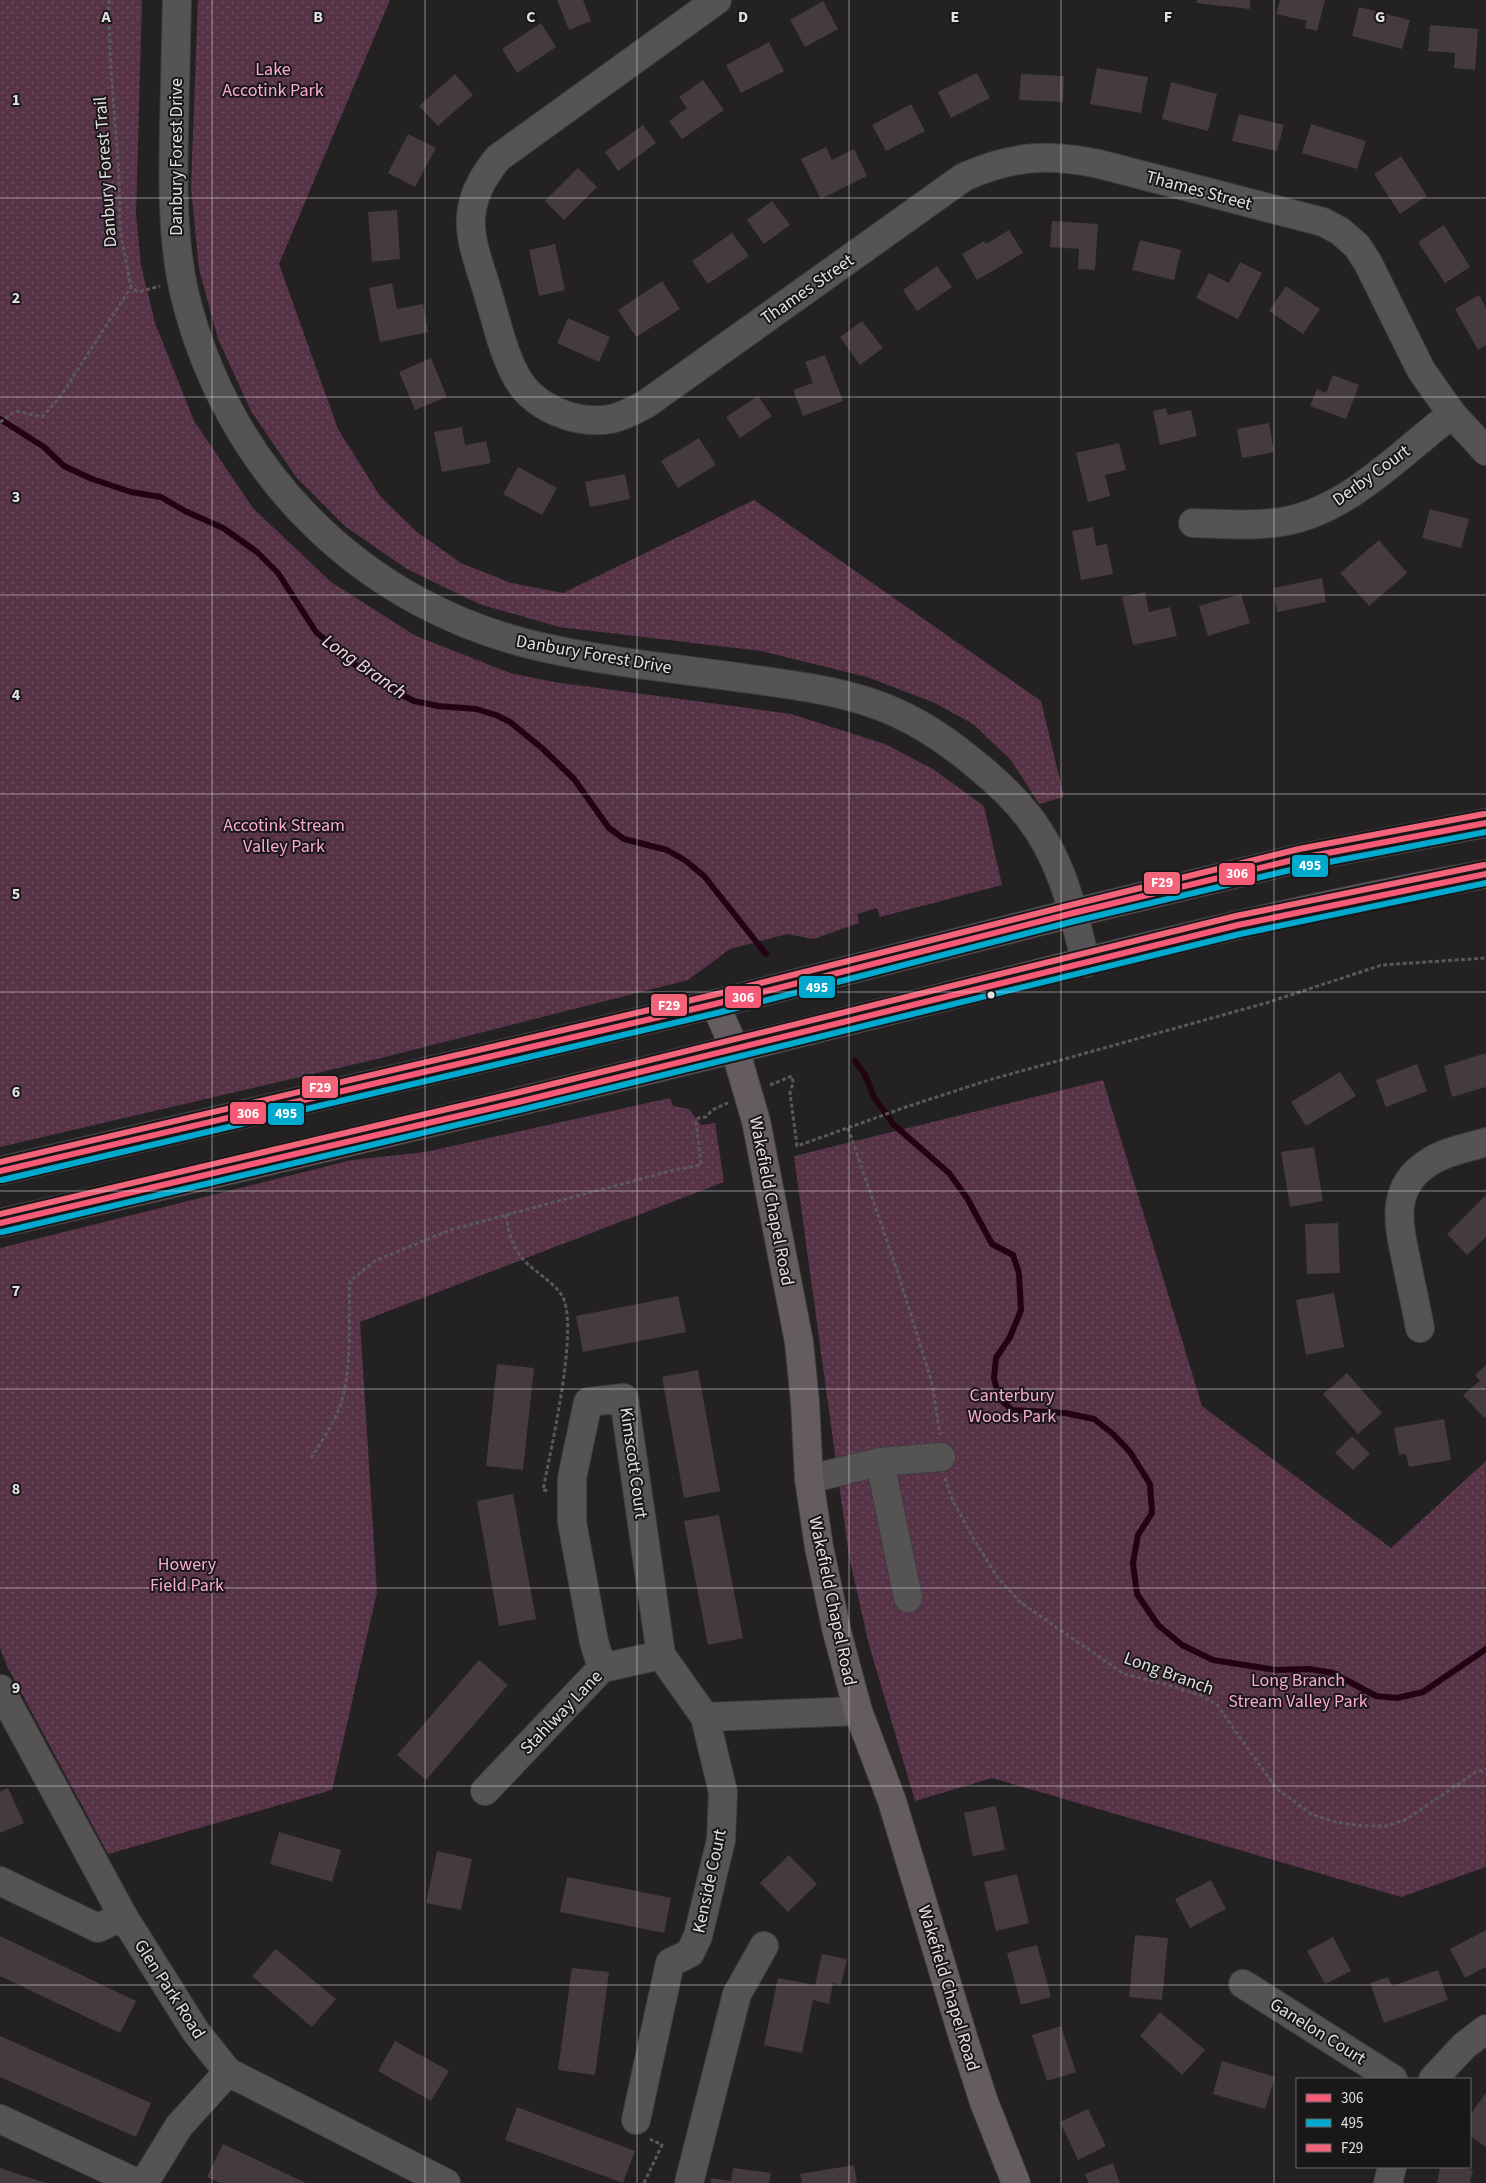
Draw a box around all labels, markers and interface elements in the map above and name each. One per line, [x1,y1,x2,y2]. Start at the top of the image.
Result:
text: A [100,6,111,28]
text: B [313,6,323,28]
text: C [526,6,536,28]
text: D [738,6,748,28]
text: E [951,6,959,28]
text: F [1164,6,1172,28]
text: G [1375,6,1385,28]
park label: Lake Accotink Park [222,57,324,103]
street label: Danbury Forest Drive [164,78,189,236]
text: 1 [12,89,20,111]
street label: Danbury Forest Trail [88,96,123,248]
street label: Thames Street [1143,164,1255,217]
street label: Thames Street [756,248,859,331]
text: 2 [12,287,20,309]
street label: Derby Court [1327,439,1415,512]
text: 3 [12,486,20,508]
water label: Long Branch [316,628,412,706]
street label: Danbury Forest Drive [514,628,674,681]
text: 4 [12,684,21,706]
park label: Accotink Stream Valley Park [223,813,345,859]
line badge: 495 [1291,854,1329,878]
text: 495 [1299,856,1321,876]
line badge: 306 [1218,862,1256,886]
text: 306 [1226,864,1248,884]
line badge: F29 [1143,871,1181,895]
text: F29 [1151,873,1173,893]
text: 5 [12,883,20,905]
line badge: 495 [798,975,836,999]
text: 495 [806,978,828,998]
line badge: 306 [724,985,762,1009]
text: 306 [732,988,754,1008]
unlabelled marker [986,990,996,1000]
line badge: F29 [650,993,688,1017]
text: F29 [658,996,680,1016]
line badge: F29 [301,1075,339,1099]
text: F29 [309,1078,331,1098]
text: 6 [12,1081,20,1103]
line badge: 306 [229,1101,267,1125]
line badge: 495 [267,1102,305,1126]
text: 306 [237,1104,259,1124]
text: 495 [275,1104,297,1124]
street label: Wakefield Chapel Road [743,1114,800,1288]
text: 7 [12,1280,20,1302]
park label: Canterbury Woods Park [968,1383,1056,1429]
street label: Kimscott Court [613,1406,654,1520]
text: 8 [12,1478,20,1500]
street label: Wakefield Chapel Road [802,1514,863,1688]
park label: Howery Field Park [150,1552,224,1598]
street label: Long Branch [1120,1646,1217,1701]
street label: Stahlway Lane [515,1664,608,1760]
park label: Long Branch Stream Valley Park [1228,1668,1368,1714]
text: 9 [12,1677,20,1699]
street label: Kenside Court [686,1827,733,1935]
street label: Wakefield Chapel Road [911,1902,986,2074]
street label: Glen Park Road [128,1935,211,2044]
street label: Ganelon Court [1265,1992,1371,2071]
legend [1296,2078,1471,2168]
text: 306 [1341,2088,1363,2109]
text: 495 [1341,2113,1363,2134]
text: F29 [1341,2138,1363,2159]

